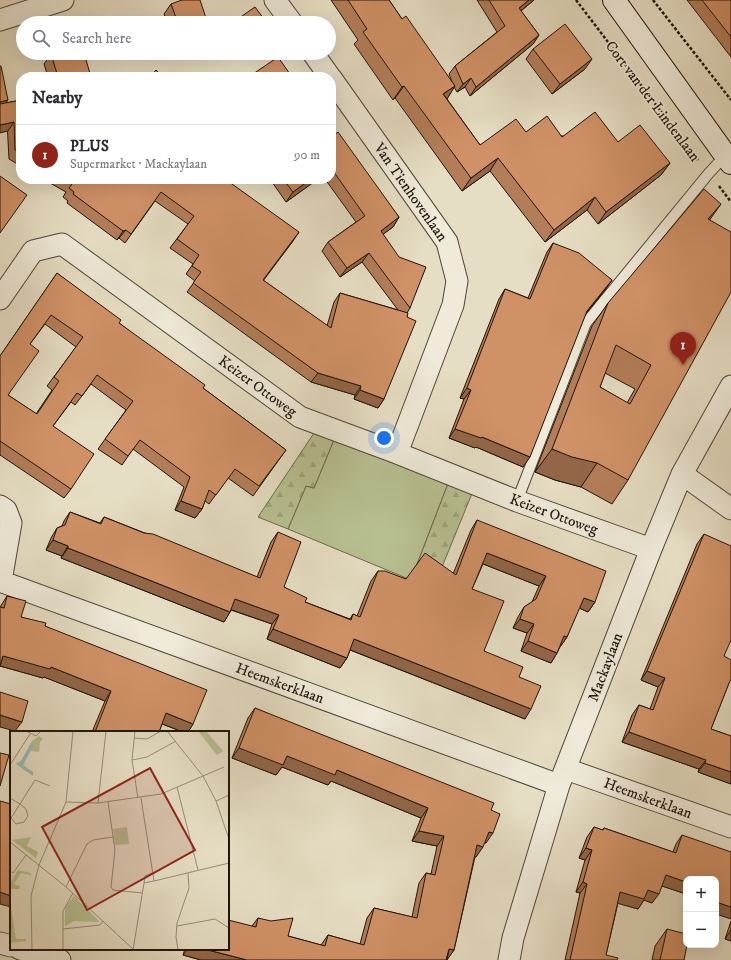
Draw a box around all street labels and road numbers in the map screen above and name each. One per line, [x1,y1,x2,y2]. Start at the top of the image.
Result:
street label: Cort van der Lindenlaan [601,37,704,166]
street label: Van Tienhovenlaan [369,139,452,245]
street label: Keizer Ottoweg [215,352,301,422]
street label: Keizer Ottoweg [507,490,601,539]
street label: Mackaylaan [584,630,627,704]
street label: Heemskerklaan [233,659,327,708]
street label: Heemskerklaan [601,774,695,823]

